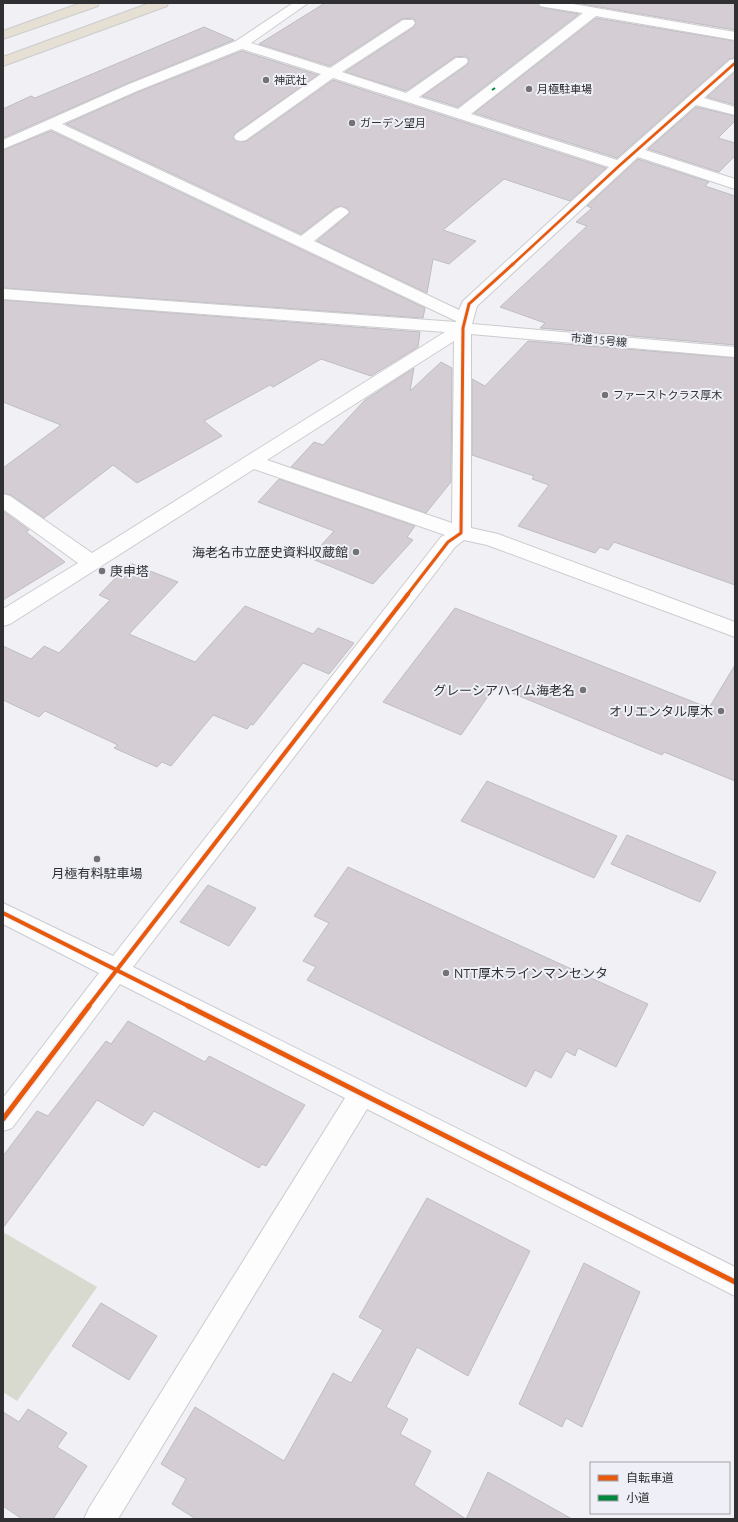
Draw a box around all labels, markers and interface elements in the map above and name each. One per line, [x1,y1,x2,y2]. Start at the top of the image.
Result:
place label: 神武社 [274,74,307,86]
marker: 神武社 [261,75,271,85]
place label: 月極駐車場 [537,83,592,95]
marker: 月極駐車場 [524,84,534,94]
place label: ガーデン望月 [360,117,426,129]
marker: ガーデン望月 [347,118,357,128]
street label: 市道15号線 [570,332,628,348]
place label: ファーストクラス厚木 [613,389,722,401]
marker: ファーストクラス厚木 [600,390,610,400]
place label: 海老名市立歴史資料収蔵館 [192,545,348,559]
marker: 海老名市立歴史資料収蔵館 [351,547,361,557]
place label: 庚申塔 [110,564,149,578]
marker: 庚申塔 [97,566,107,576]
place label: グレーシアハイム海老名 [433,683,575,697]
marker: グレーシアハイム海老名 [578,685,588,695]
place label: オリエンタル厚木 [609,704,713,718]
marker: オリエンタル厚木 [716,706,726,716]
marker: 月極有料駐車場 [92,854,102,864]
place label: 月極有料駐車場 [51,866,143,880]
place label: NTT厚木ラインマンセンタ [454,966,608,980]
marker: NTT厚木ラインマンセンタ [441,968,451,978]
legend [590,1462,730,1514]
text: 自転車道 [626,1471,674,1484]
text: 小道 [626,1491,650,1504]

